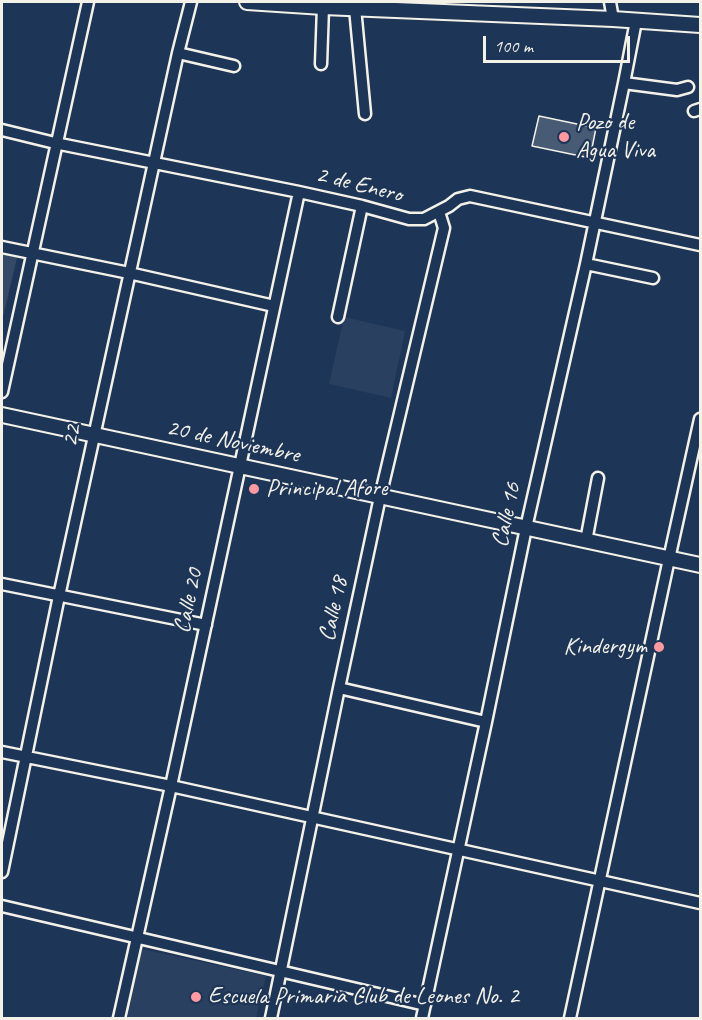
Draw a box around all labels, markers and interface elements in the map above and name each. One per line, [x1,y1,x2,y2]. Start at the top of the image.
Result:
scale bar [486,24,633,62]
text: 100 m [494,35,533,57]
place label: Pozo de Agua Viva [576,109,655,165]
marker: Pozo de Agua Viva [557,130,571,144]
street label: 2 de Enero [313,160,405,210]
street label: 20 de Noviembre [164,414,302,470]
street label: 22 [56,422,88,450]
place label: Principal Afore [266,475,387,503]
street label: Calle 16 [486,480,528,550]
marker: Principal Afore [247,482,261,496]
street label: Calle 20 [168,566,210,636]
street label: Calle 18 [313,574,355,644]
place label: Kindergym [564,633,647,661]
marker: Kindergym [652,640,666,654]
place label: Escuela Primaria Club de Leones No. 2 [208,983,519,1011]
marker: Escuela Primaria Club de Leones No. 2 [189,990,203,1004]

